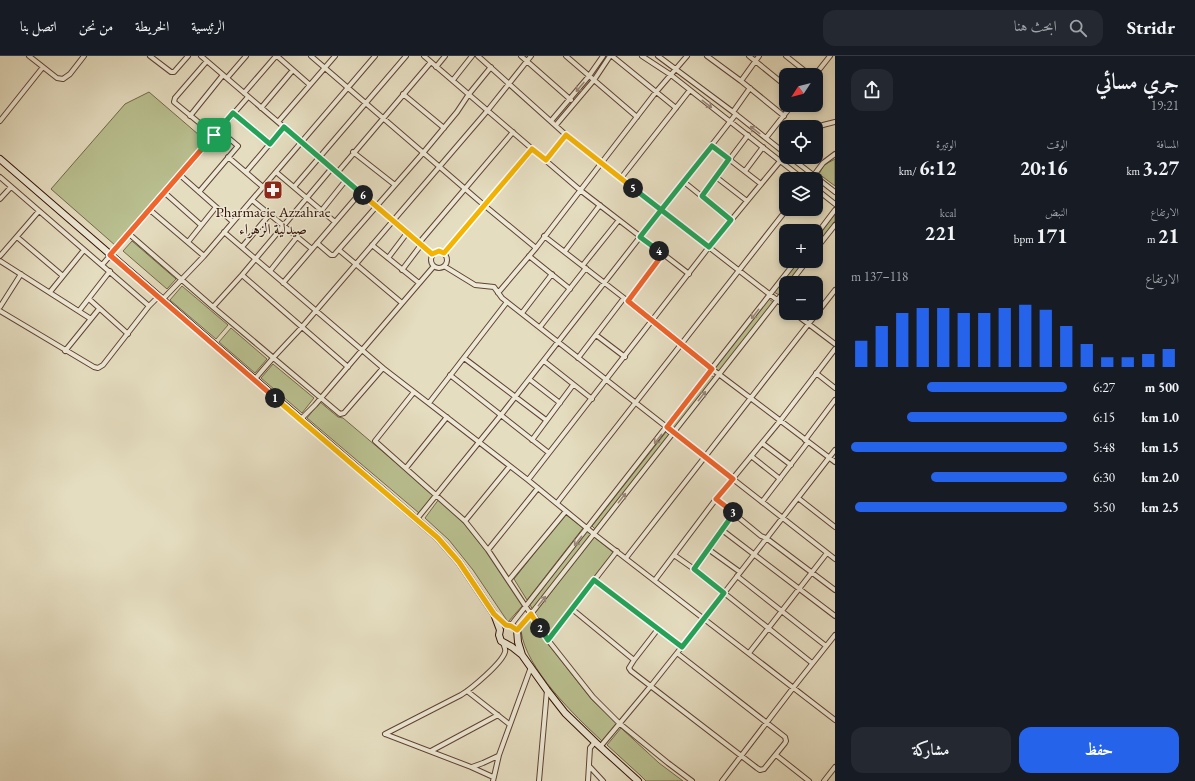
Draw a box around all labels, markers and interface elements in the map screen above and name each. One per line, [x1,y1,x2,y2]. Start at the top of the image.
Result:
search box [823,10,1103,46]
text: Stridr [1127,15,1175,40]
text: ابحث هنا [1014,16,1057,35]
text: اتصل بنا [20,17,57,35]
text: من نحن [79,17,113,35]
text: الخريطة [135,17,169,35]
text: الرئيسية [191,17,225,35]
icon: search [1067,17,1089,39]
text: جري مسائي [1095,67,1179,96]
north arrow [779,68,823,112]
map controls [779,68,823,320]
button: share [851,69,893,111]
one-way arrow [575,82,584,93]
text: 19:21 [1151,97,1179,114]
one-way arrow [702,99,713,108]
pin [197,118,231,152]
button: locate [779,120,823,164]
icon: arrive [203,124,225,146]
one-way arrow [750,126,761,134]
text: الوتيرة [936,137,956,151]
text: الوقت [1047,137,1068,151]
text: المسافة [1157,137,1179,151]
text: 6:12 [919,155,956,181]
text: 20:16 [1020,155,1068,181]
text: 3.27 [1142,155,1179,181]
text: /km [899,164,919,178]
text: km [1126,164,1142,178]
button: layers [779,172,823,216]
pin: 5 [623,178,643,198]
pharmacy icon: Pharmacie Azzahrae صيدلية الزهراء [262,179,284,201]
text: 5 [630,181,636,195]
pin: 6 [353,185,373,205]
text: 6 [360,188,366,202]
place label: Pharmacie Azzahrae صيدلية الزهراء [215,202,331,239]
text: النبض [1045,205,1068,219]
text: الارتفاع [1150,205,1179,219]
text: kcal [940,206,956,220]
text: 221 [925,220,956,246]
text: 171 [1036,223,1068,249]
text: 21 [1158,223,1179,249]
button: + [779,224,823,268]
text: bpm [1014,232,1036,246]
text: m [1147,232,1158,246]
pin: 4 [649,241,669,261]
text: 4 [656,244,662,258]
text: 118–137 m [851,268,908,285]
text: الارتفاع [1145,270,1179,287]
button: − [779,276,823,320]
one-way arrow [750,308,759,319]
text: 6:27 [1093,379,1115,396]
text: 500 m [1145,379,1179,396]
pin: 1 [265,388,285,408]
one-way arrow [698,390,707,401]
text: 1 [272,391,278,405]
text: 6:15 [1093,409,1115,426]
text: 1.0 km [1141,409,1179,426]
one-way arrow [653,433,662,444]
text: 5:48 [1093,439,1115,456]
text: 1.5 km [1141,439,1179,456]
text: 6:30 [1093,469,1115,486]
text: 2.0 km [1141,469,1179,486]
one-way arrow [618,493,626,504]
text: 5:50 [1093,499,1115,516]
text: 2.5 km [1141,499,1179,516]
pin: 3 [723,502,743,522]
text: 3 [730,505,736,519]
one-way arrow [573,536,582,546]
one-way arrow [538,595,546,606]
pin: 2 [530,618,550,638]
text: 2 [537,621,543,635]
button: مشاركة [851,727,1011,773]
button: حفظ [1019,727,1179,773]

